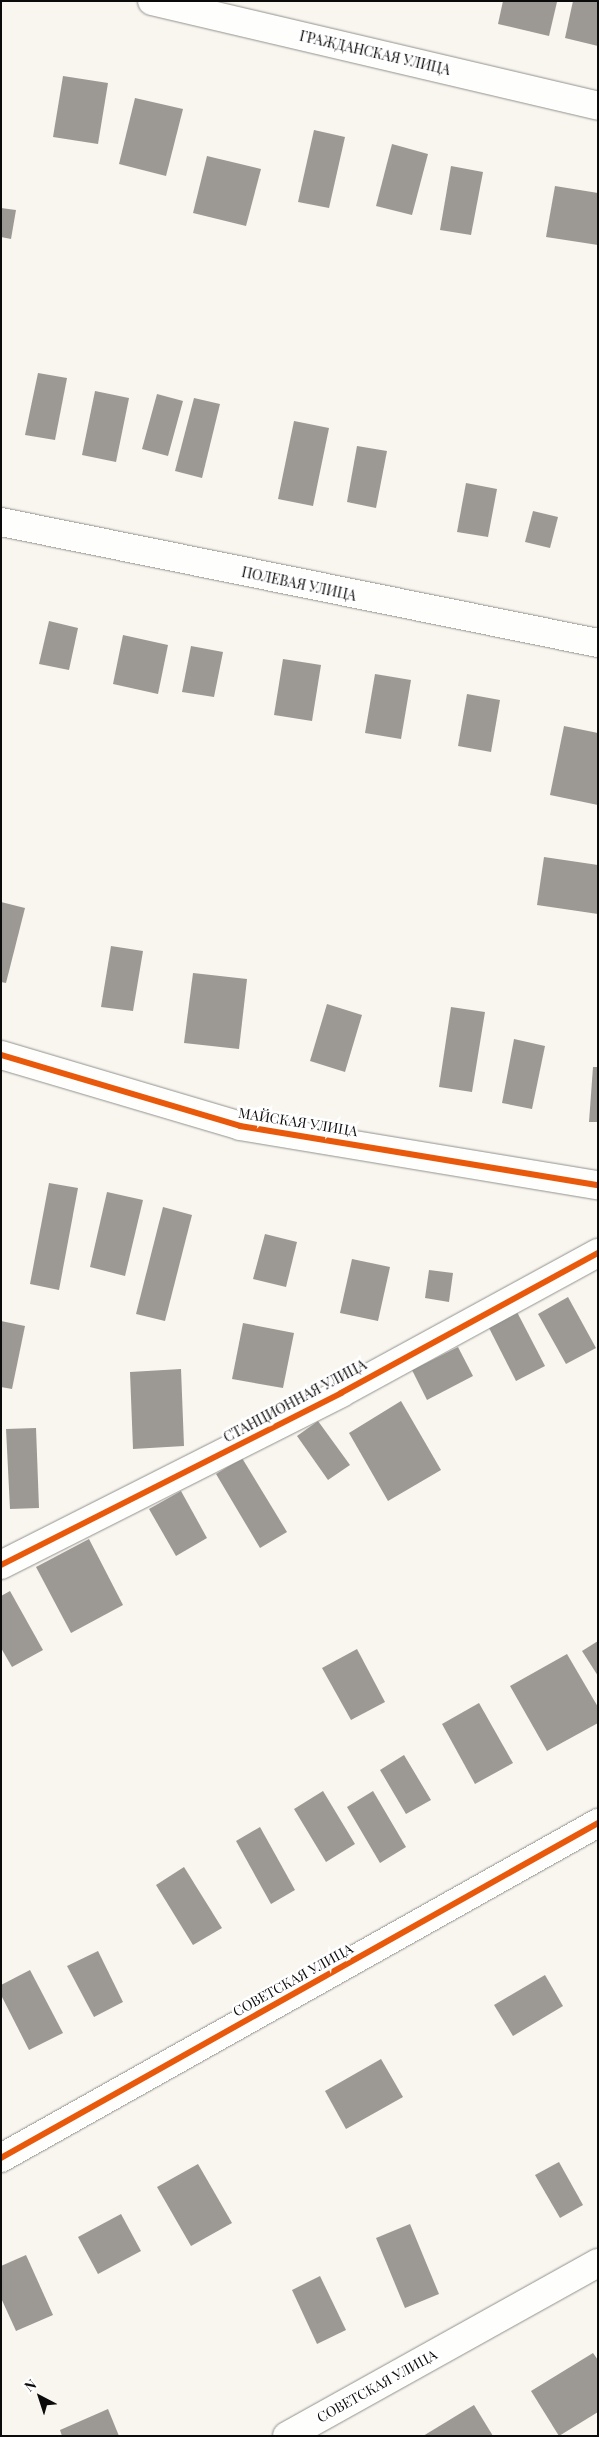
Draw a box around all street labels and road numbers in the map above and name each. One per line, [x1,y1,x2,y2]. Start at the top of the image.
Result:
street label: ГРАЖДАНСКАЯ УЛИЦА [298,27,452,79]
street label: ПОЛЕВАЯ УЛИЦА [240,564,358,604]
street label: МАЙСКАЯ УЛИЦА [237,1104,359,1140]
street label: СТАНЦИОННАЯ УЛИЦА [221,1356,369,1446]
street label: СОВЕТСКАЯ УЛИЦА [230,1940,356,2020]
street label: СОВЕТСКАЯ УЛИЦА [314,2346,440,2426]

